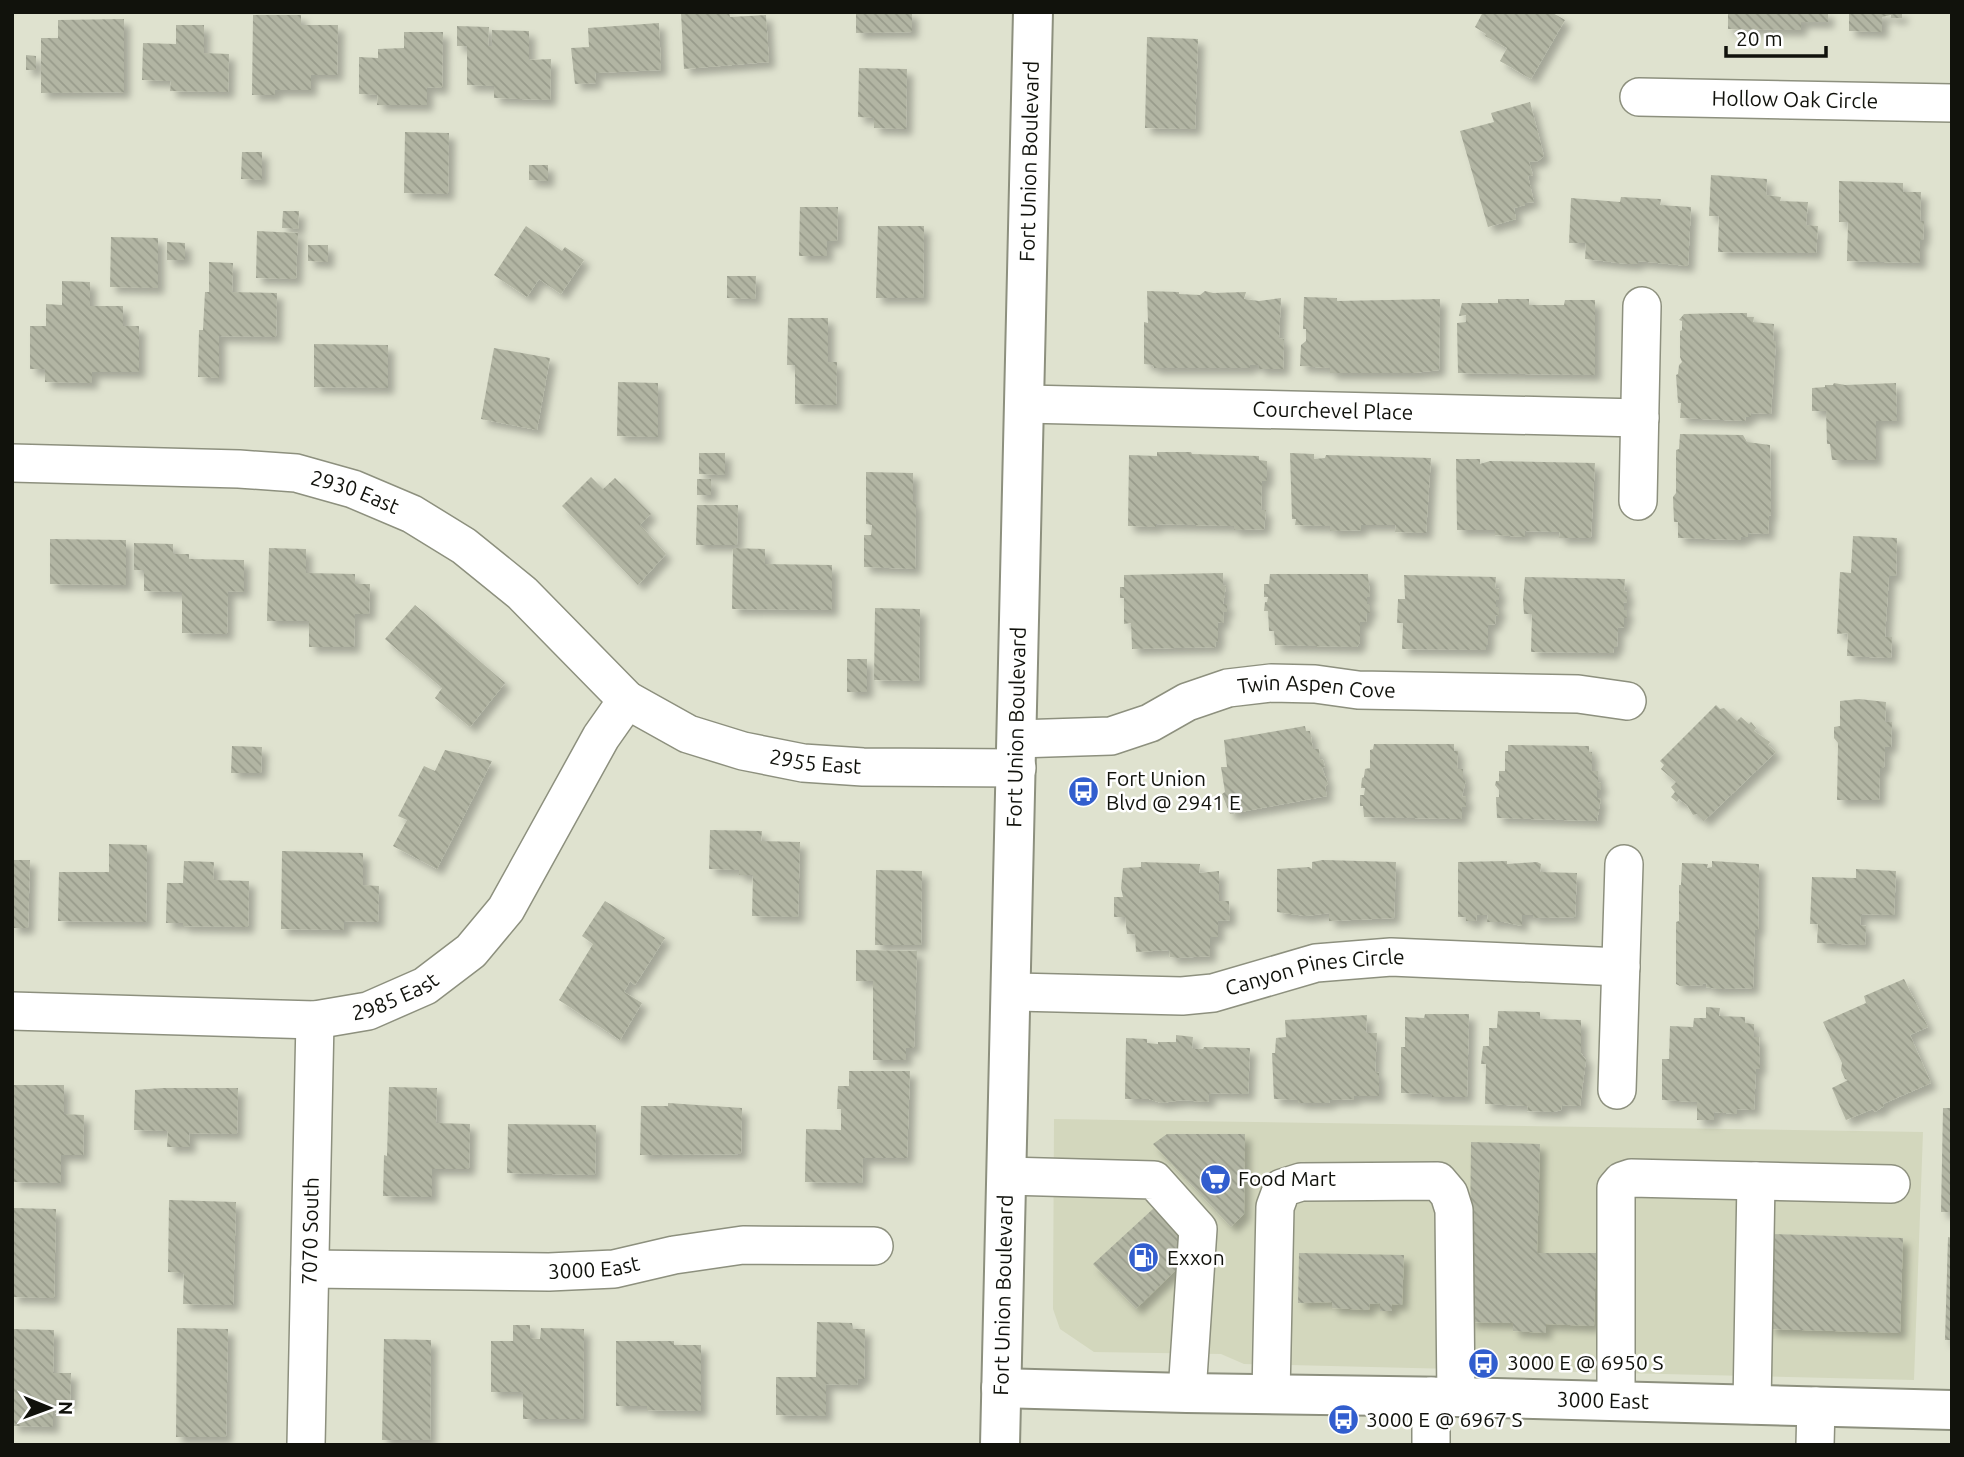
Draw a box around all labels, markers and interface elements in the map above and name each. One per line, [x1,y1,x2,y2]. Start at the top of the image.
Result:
scale bar [1726,14,1826,58]
text: 20 m [1736,26,1783,50]
street label: Fort Union Boulevard [1014,61,1043,262]
street label: Hollow Oak Circle [1711,85,1879,113]
street label: Courchevel Place [1252,396,1414,424]
street label: 2930 East [308,465,403,518]
street label: Fort Union Boulevard [1001,626,1030,828]
street label: Twin Aspen Cove [1236,670,1396,702]
street label: 2955 East [768,744,862,778]
place label: Fort Union Blvd @ 2941 E [1106,766,1241,814]
bus stop icon: Fort Union Blvd @ 2941 E [1066,774,1100,808]
street label: Canyon Pines Circle [1222,944,1405,1000]
street label: 2985 East [350,967,443,1025]
supermarket icon: Food Mart [1198,1162,1232,1196]
place label: Food Mart [1238,1166,1336,1190]
street label: 7070 South [296,1177,323,1285]
street label: Fort Union Boulevard [988,1194,1017,1396]
fuel station icon: Exxon [1127,1241,1161,1275]
place label: Exxon [1167,1245,1225,1269]
street label: 3000 East [547,1250,642,1283]
bus stop icon: 3000 E @ 6950 S [1467,1346,1501,1380]
place label: 3000 E @ 6950 S [1507,1350,1664,1374]
north arrow [14,1373,84,1443]
street label: 3000 East [1556,1387,1649,1413]
text: N [55,1401,77,1416]
bus stop icon: 3000 E @ 6967 S [1326,1403,1360,1437]
place label: 3000 E @ 6967 S [1366,1407,1523,1431]

